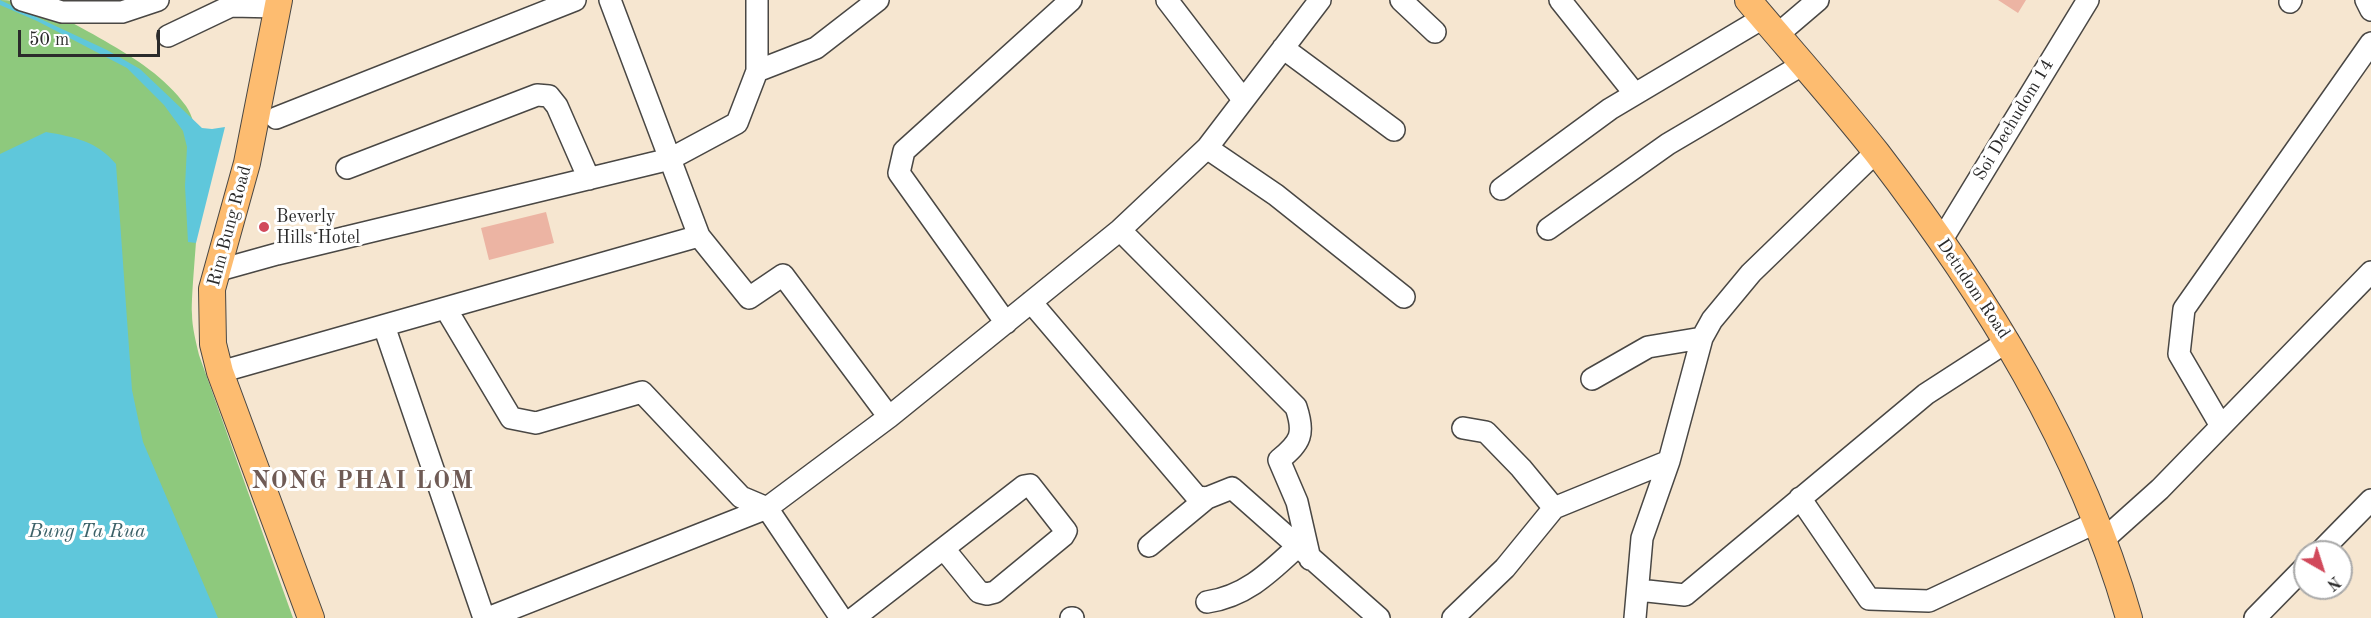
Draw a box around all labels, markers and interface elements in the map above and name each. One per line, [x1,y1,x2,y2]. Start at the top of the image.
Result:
scale bar [21,18,164,56]
text: 50 m [29,31,69,49]
street label: Soi Dechudom 14 [1969,55,2059,185]
street label: Rim Bung Road [204,163,256,289]
place label: Beverly Hills Hotel [276,206,360,248]
marker: Beverly Hills Hotel [257,220,271,234]
street label: Detudom Road [1932,235,2014,343]
district label: NONG PHAI LOM [252,468,474,496]
water label: Bung Ta Rua [28,520,146,544]
north arrow [2293,540,2353,600]
text: N [2323,572,2343,592]

